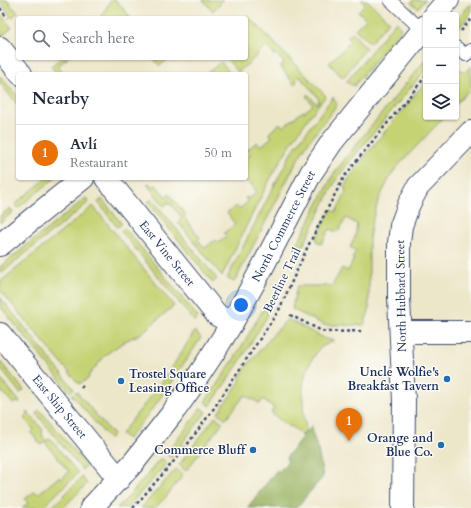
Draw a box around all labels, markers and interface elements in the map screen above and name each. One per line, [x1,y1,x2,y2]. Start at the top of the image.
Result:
map controls [423,12,459,120]
button: + [423,12,459,48]
search box [16,16,248,60]
icon: search [30,27,52,49]
text: Search here [62,28,135,48]
button: − [423,48,459,84]
button: layers [423,84,459,120]
text: Nearby [32,87,89,110]
text: Avlí [70,134,97,154]
text: 1 [42,144,48,162]
text: 50 m [204,144,232,162]
text: Restaurant [70,154,128,172]
street label: North Commerce Street [248,167,319,285]
street label: East Vine Street [136,217,199,290]
street label: North Hubbard Street [392,240,410,352]
street label: Beerline Trail [259,245,305,315]
your location [231,295,251,315]
place label: Uncle Wolfie's Breakfast Tavern [347,364,439,394]
place label: Trostel Square Leasing Office [129,366,209,396]
street label: East Ship Street [29,371,91,442]
marker: Uncle Wolfie's Breakfast Tavern [442,374,452,384]
marker: Trostel Square Leasing Office [116,376,126,386]
pin: 1 [336,408,362,441]
place label: Orange and Blue Co. [367,430,433,460]
marker: Orange and Blue Co. [436,440,446,450]
place label: Commerce Bluff [154,442,247,458]
marker: Commerce Bluff [248,445,258,455]

